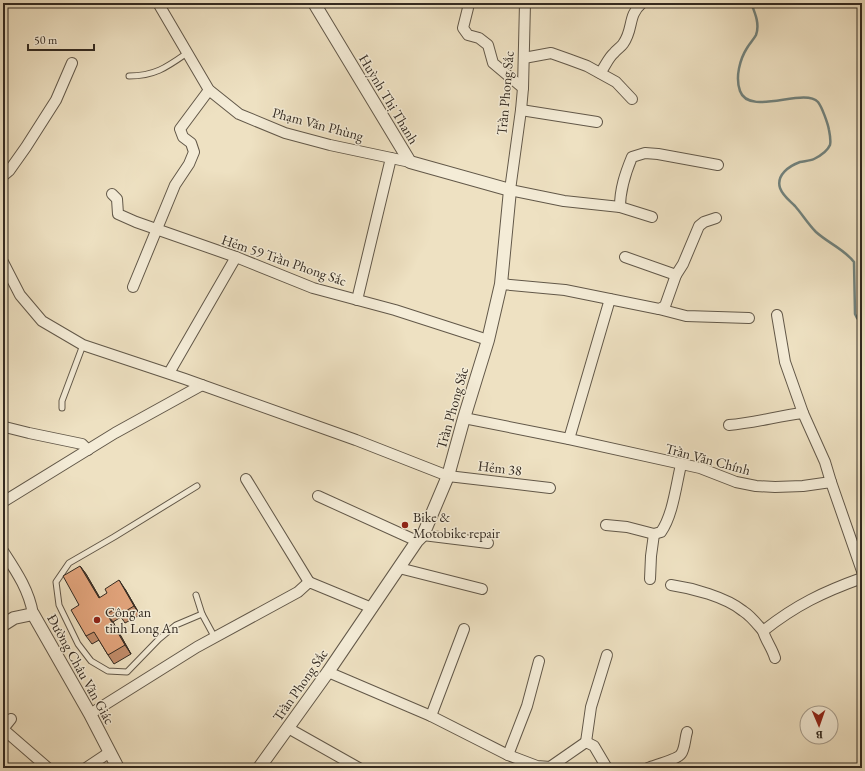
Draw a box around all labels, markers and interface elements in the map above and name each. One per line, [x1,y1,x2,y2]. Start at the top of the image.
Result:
scale bar [28,26,94,52]
text: 50 m [34,32,58,48]
street label: Trần Phong Sắc [492,50,518,136]
street label: Huỳnh Thị Thanh [355,51,423,147]
street label: Phạm Văn Phùng [270,103,367,145]
street label: Hẻm 59 Trần Phong Sắc [219,230,349,290]
street label: Trần Phong Sắc [432,365,472,451]
street label: Trần Văn Chính [663,439,753,479]
street label: Hẻm 38 [477,456,523,480]
place label: Bike & Motobike repair [413,508,500,542]
marker: Bike & Motobike repair [400,520,410,530]
place label: Công an tỉnh Long An [105,603,179,637]
street label: Đường Châu Văn Giác [43,611,119,728]
marker: Công an tỉnh Long An [92,615,102,625]
street label: Trần Phong Sắc [268,645,332,725]
north arrow [799,705,839,745]
text: B [816,728,823,742]

